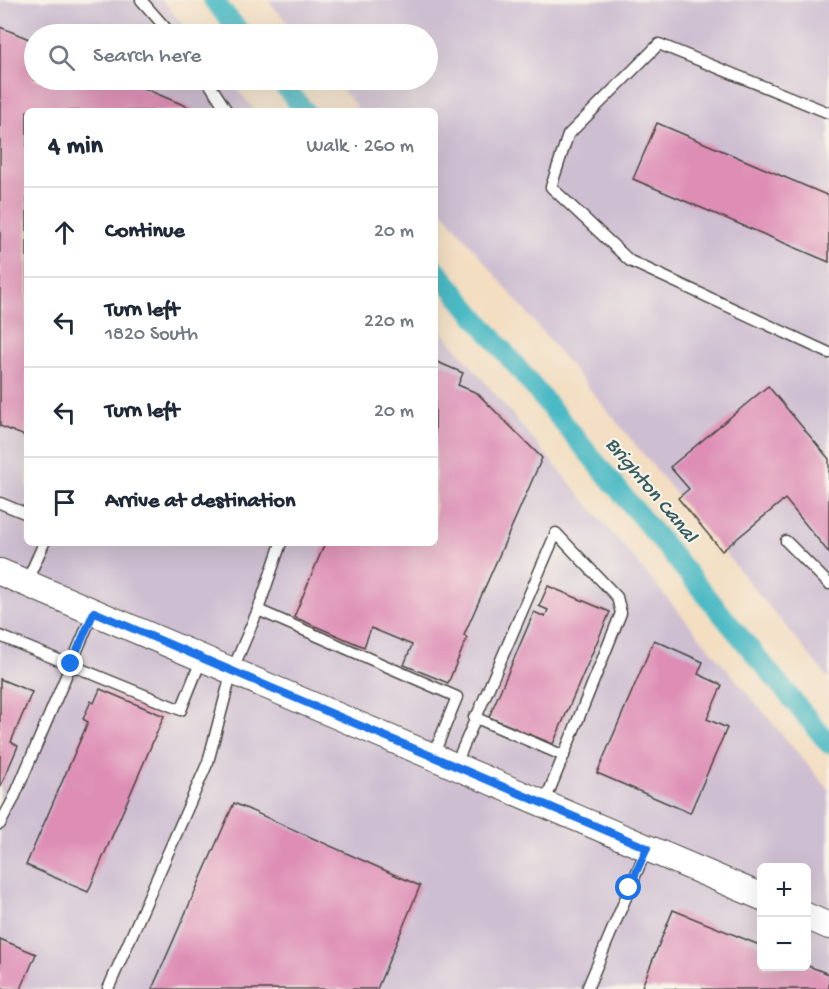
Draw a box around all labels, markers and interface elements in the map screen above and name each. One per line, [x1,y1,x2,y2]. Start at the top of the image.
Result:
search box [24,24,438,90]
icon: search [45,41,78,74]
text: Search here [93,44,201,70]
text: 4 min [48,132,103,163]
text: Walk · 260 m [307,136,414,159]
icon: ahead [48,216,81,249]
text: Continue [105,219,185,245]
text: 20 m [374,221,414,244]
text: Turn left [105,298,179,324]
icon: left [48,306,81,339]
text: 220 m [364,311,414,334]
text: 1820 South [105,324,198,347]
icon: left [48,396,81,429]
text: Turn left [105,399,179,425]
text: 20 m [374,401,414,424]
water label: Brighton Canal [599,433,702,550]
icon: arrive [48,486,81,519]
text: Arrive at destination [105,489,295,515]
route end [57,650,83,676]
map controls [757,863,811,971]
button: + [757,863,811,917]
route start [615,874,641,900]
button: − [757,917,811,971]

